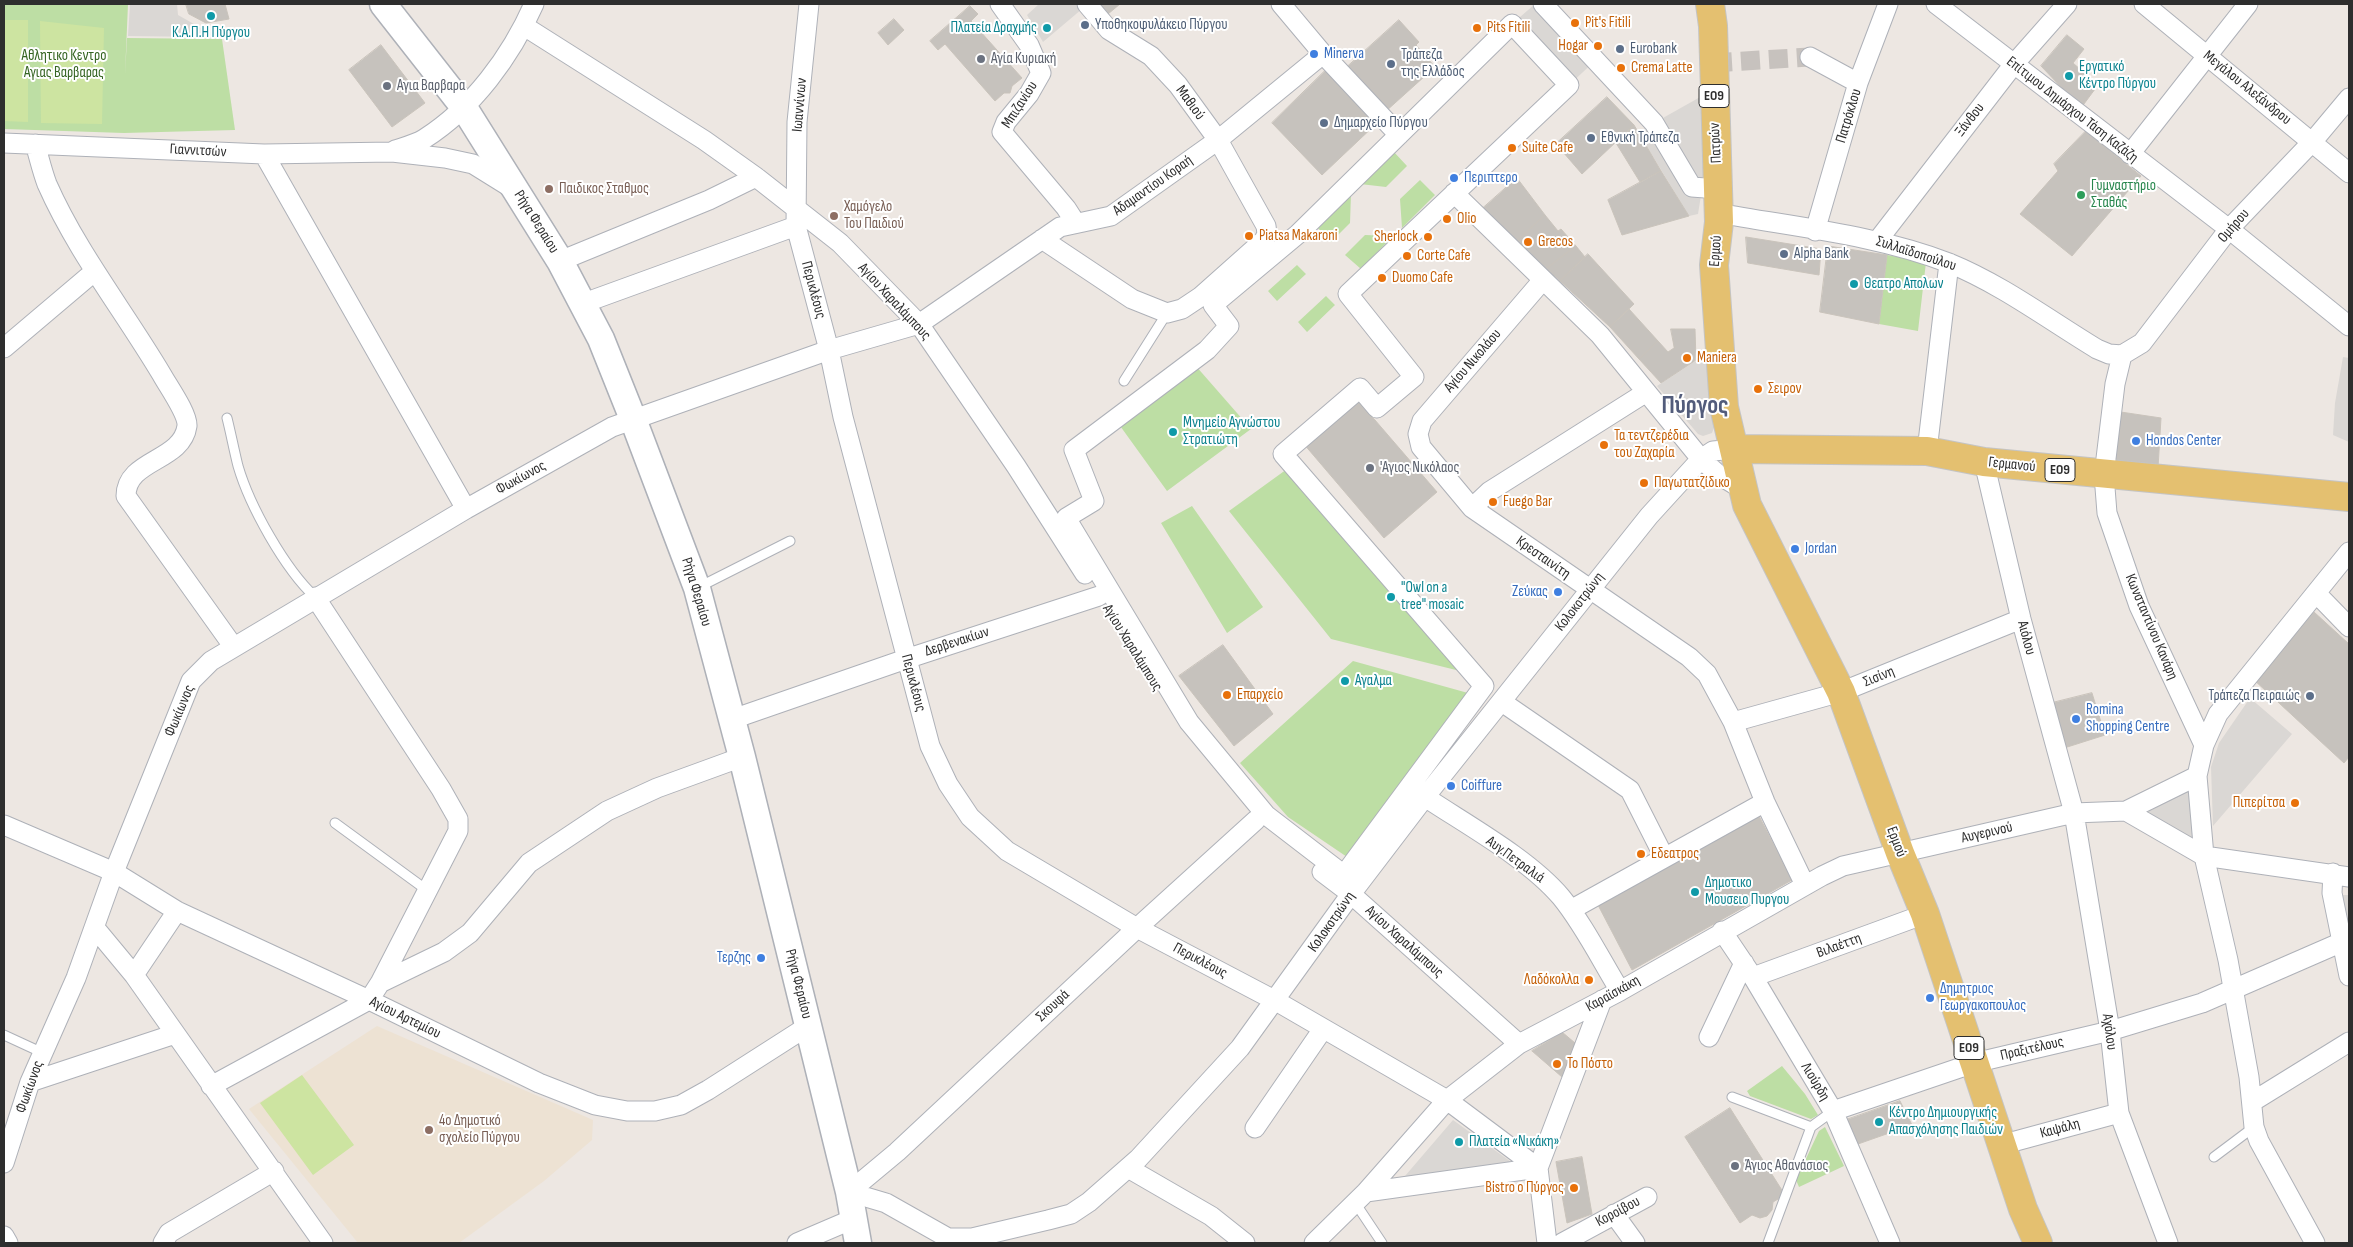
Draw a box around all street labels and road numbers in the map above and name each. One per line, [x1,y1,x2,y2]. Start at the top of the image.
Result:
street label: Μεγάλου Αλεξάνδρου [2199,47,2295,129]
street label: Επίτιμου Δημάρχου Τάση Καζάζη [2002,53,2142,167]
street label: Ιωαννίνων [789,77,811,133]
street label: Μπιζανίου [998,78,1042,132]
street label: Μαθιού [1172,82,1208,124]
road number: ΕΟ9 [1699,84,1729,108]
street label: Πατρόκλου [1832,87,1866,145]
street label: Ξάνθου [1951,100,1989,140]
street label: Πατρών [1706,122,1726,164]
street label: Γιαννιτσών [169,141,227,161]
street label: Αδαμαντίου Κοραή [1110,152,1196,220]
street label: Ρήγα Φεραίου [510,187,562,257]
street label: Ομήρου [2214,205,2254,247]
street label: Συλλαϊδοπούλου [1874,233,1958,275]
street label: Ερμού [1706,235,1726,267]
street label: Περικλέους [797,259,829,321]
street label: Αγίου Χαραλάμπους [854,260,934,344]
street label: Αγίου Νικολάου [1441,326,1505,396]
street label: Γερμανού [1988,454,2036,476]
street label: Φωκίωνος [493,457,549,499]
road number: ΕΟ9 [2045,458,2075,482]
street label: Κρεσταινίτη [1512,533,1574,583]
street label: Ρήγα Φεραίου [677,555,715,629]
street label: Κολοκοτρώνη [1551,569,1609,635]
street label: Κωνσταντίνου Κανάρη [2121,571,2181,683]
street label: Αγίου Χαραλάμπους [1098,601,1166,695]
street label: Αιόλου [2013,619,2039,657]
street label: Δερβενακίων [923,623,991,661]
street label: Περικλέους [897,652,929,714]
street label: Σισίνη [1861,663,1897,691]
street label: Φωκίωνος [161,682,199,740]
street label: Αυγερινού [1960,818,2014,848]
street label: Ερμού [1882,824,1910,860]
street label: Αυγ.Πετραλιά [1482,833,1548,887]
street label: Κολοκοτρώνη [1305,888,1359,956]
street label: Αγίου Χαραλάμπους [1361,902,1447,982]
street label: Βιλαέττη [1814,930,1864,962]
street label: Περικλέους [1170,939,1230,983]
street label: Ρήγα Φεραίου [781,947,815,1021]
street label: Καραϊσκάκη [1583,972,1643,1016]
street label: Σκουφά [1033,986,1073,1026]
street label: Αγίου Αρτεμίου [367,993,443,1043]
street label: Αχόλου [2098,1013,2120,1051]
street label: Πραξιτέλους [1999,1033,2065,1065]
road number: ΕΟ9 [1954,1036,1984,1060]
street label: Φωκίωνος [12,1058,48,1116]
street label: Λιούρδη [1797,1060,1833,1104]
street label: Καψάλη [2038,1115,2082,1143]
street label: Κοροίβου [1593,1193,1643,1231]

